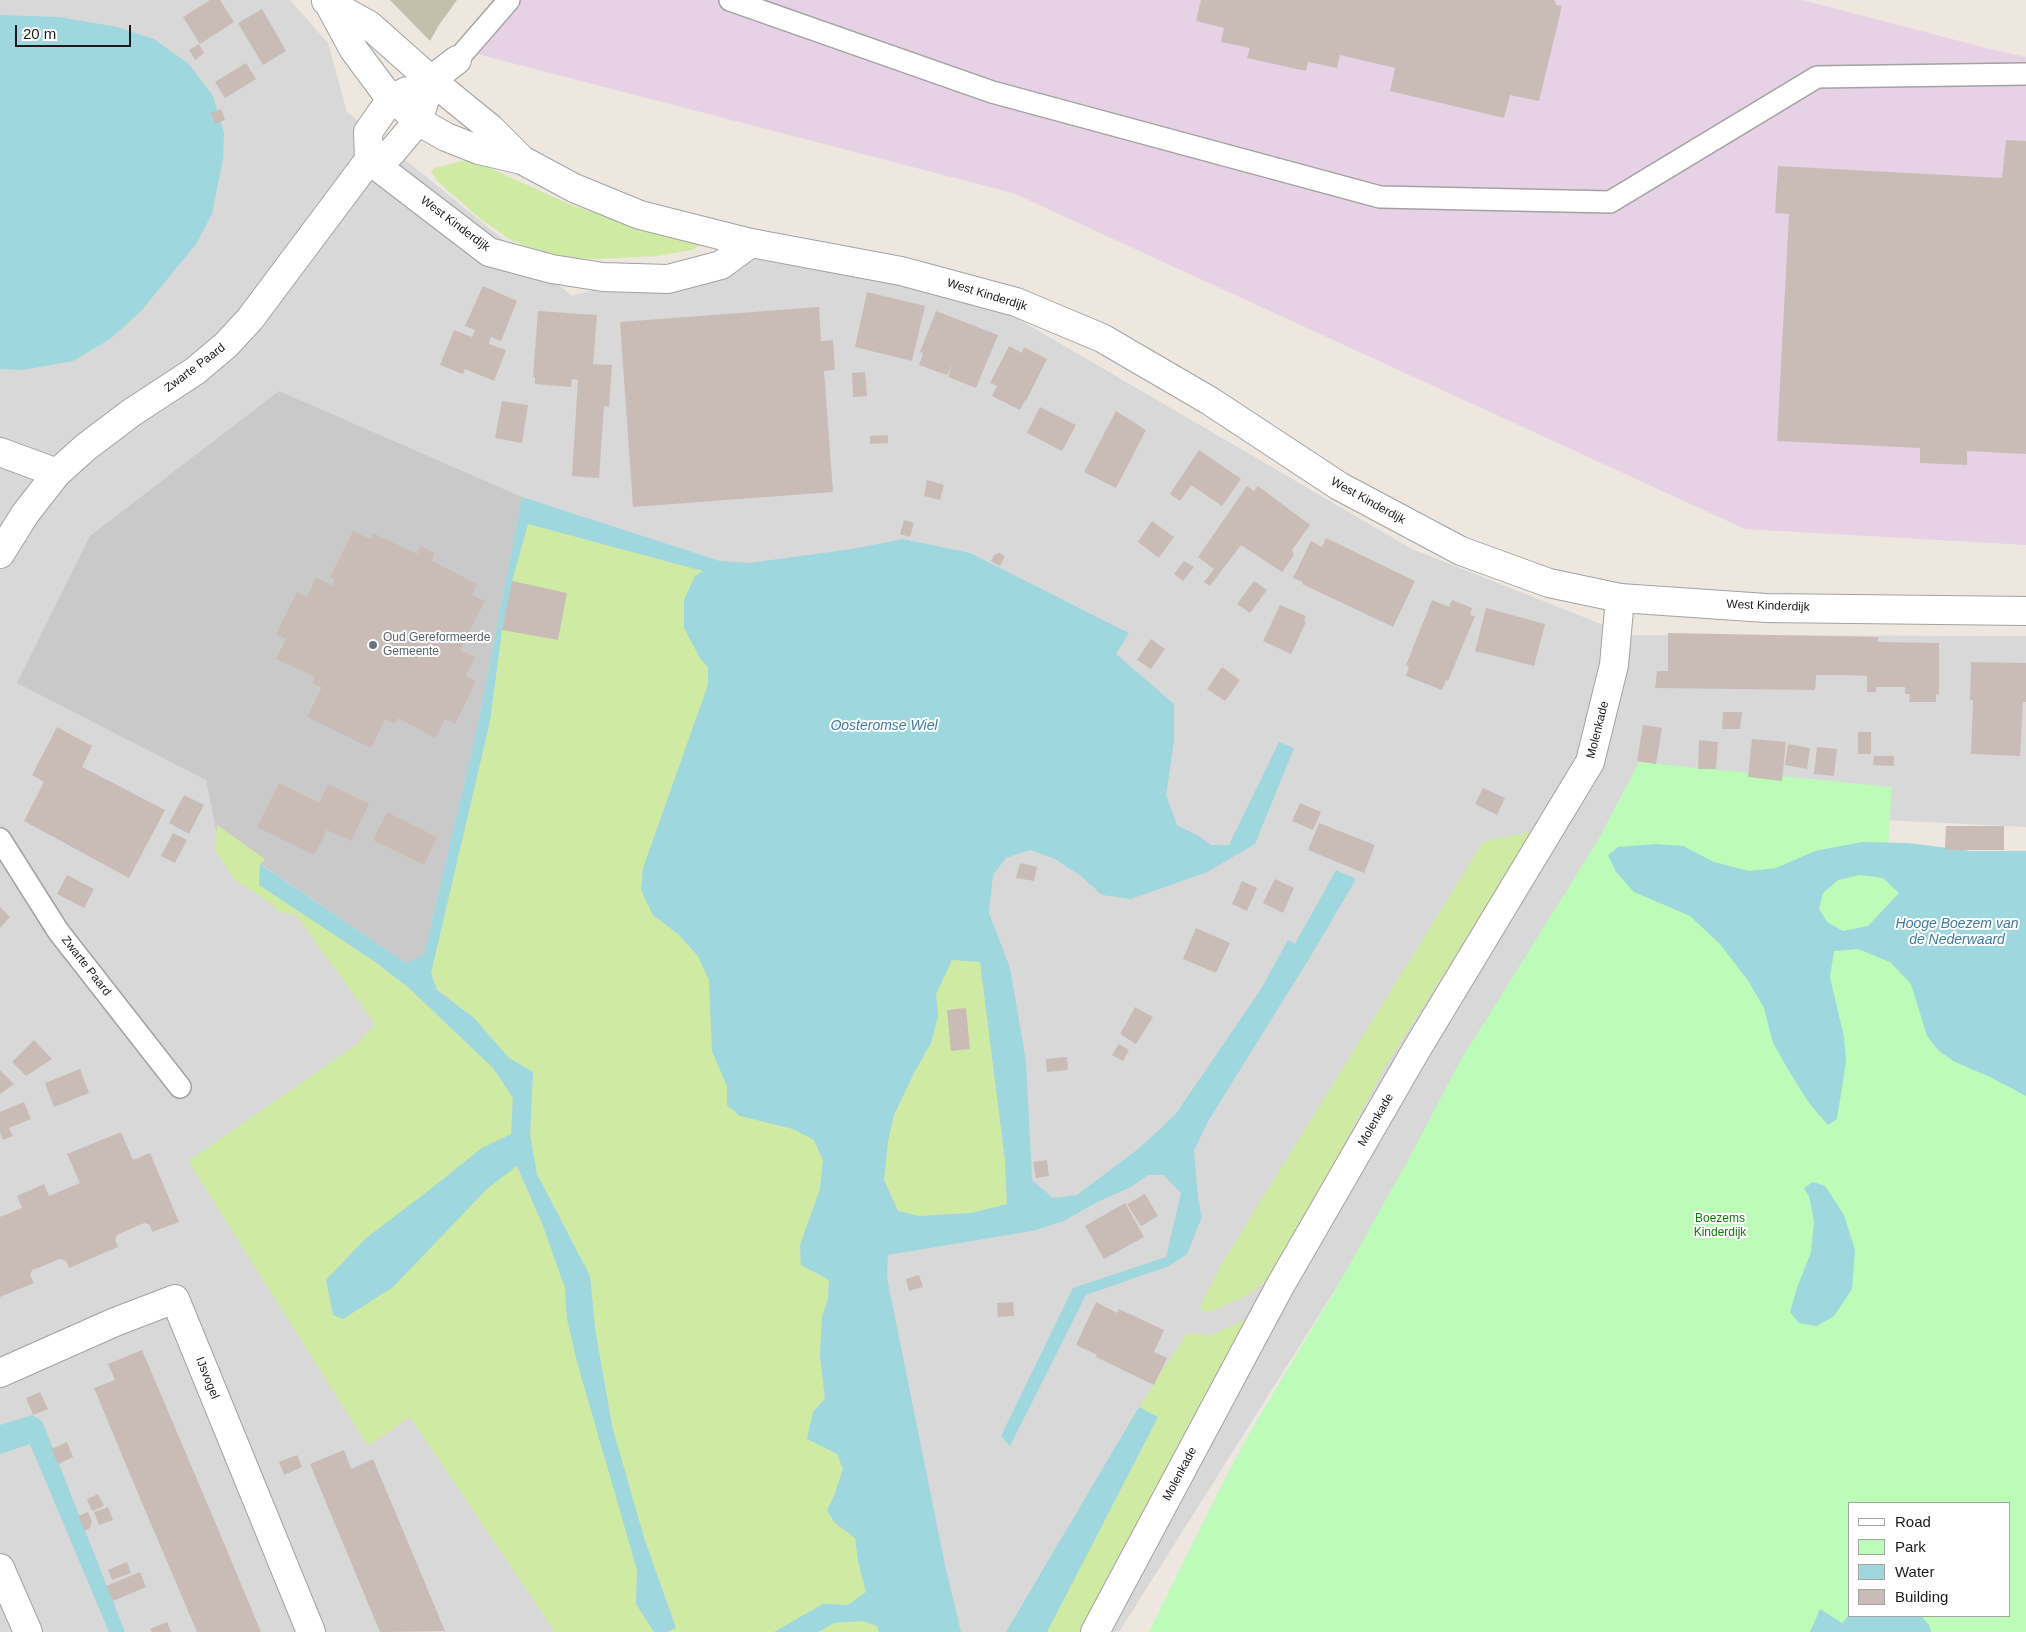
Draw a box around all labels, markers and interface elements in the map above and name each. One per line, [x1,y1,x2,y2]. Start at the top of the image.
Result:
scale bar [18,15,134,47]
text: 20 m [23,25,56,42]
street label: West Kinderdijk [417,193,493,255]
street label: West Kinderdijk [945,276,1029,314]
street label: Zwarte Paard [162,341,228,395]
street label: West Kinderdijk [1328,475,1408,527]
street label: West Kinderdijk [1726,597,1810,615]
place label: Oud Gereformeerde Gemeente [383,631,490,659]
marker: Oud Gereformeerde Gemeente [367,639,379,651]
street label: Molenkade [1584,700,1612,760]
water label: Oosteromse Wiel [830,718,938,734]
water label: Hooge Boezem van de Nederwaard [1896,916,2018,949]
street label: Zwarte Paard [58,933,114,999]
street label: Molenkade [1355,1091,1397,1149]
park label: Boezems Kinderdijk [1694,1212,1746,1240]
street label: IJsvogel [192,1355,222,1401]
street label: Molenkade [1160,1445,1200,1503]
legend [1848,1502,2011,1617]
text: Road [1895,1513,1931,1530]
text: Park [1895,1538,1926,1555]
text: Water [1895,1563,1934,1580]
text: Building [1895,1588,1948,1605]

